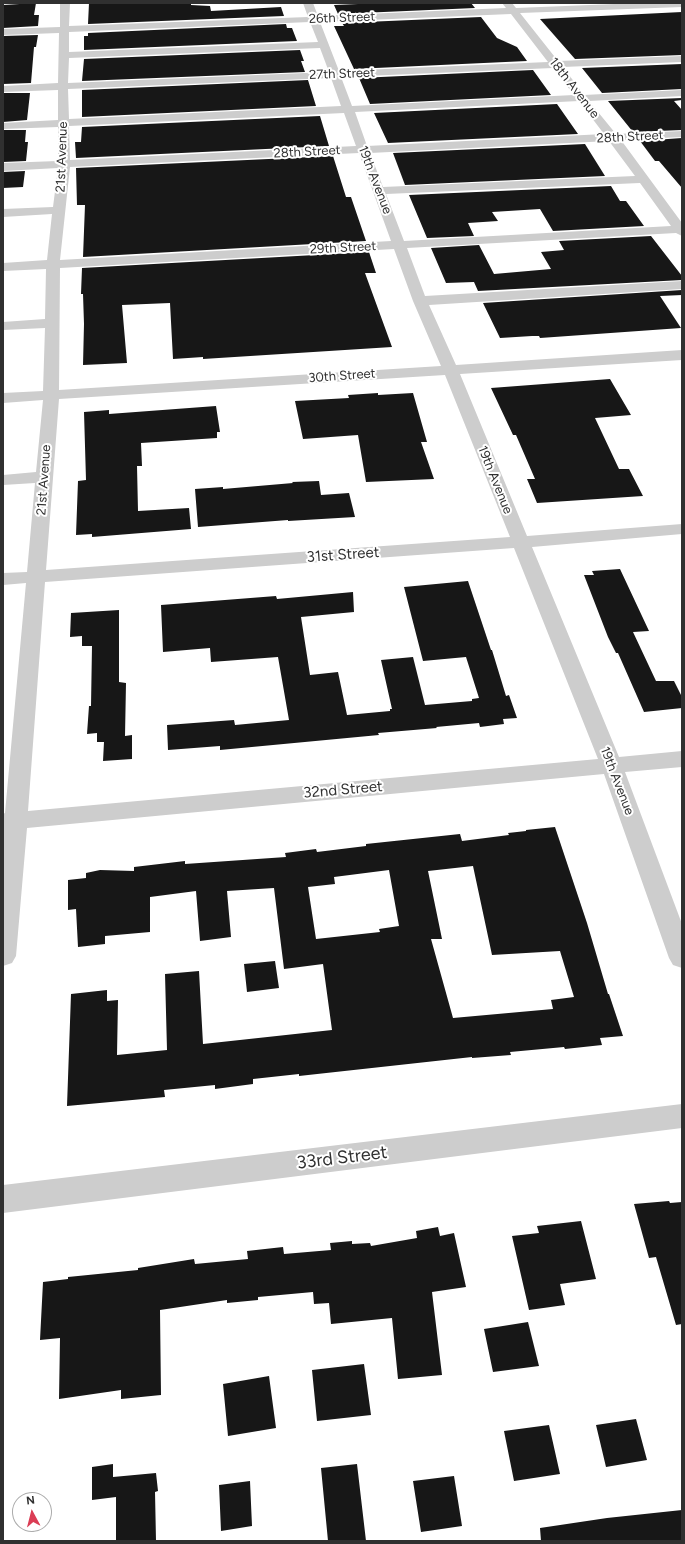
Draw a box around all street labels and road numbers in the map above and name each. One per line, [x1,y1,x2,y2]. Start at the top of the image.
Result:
street label: 26th Street [309,9,375,27]
street label: 18th Avenue [545,55,603,121]
street label: 27th Street [309,65,375,83]
street label: 21st Avenue [53,121,71,193]
street label: 28th Street [596,127,664,147]
street label: 28th Street [273,142,341,162]
street label: 19th Avenue [355,144,395,216]
street label: 29th Street [309,238,377,258]
street label: 30th Street [308,366,376,386]
street label: 21st Avenue [34,444,54,516]
street label: 19th Avenue [474,444,516,516]
street label: 31st Street [306,543,380,567]
street label: 19th Avenue [597,745,637,817]
street label: 32nd Street [303,778,383,802]
street label: 33rd Street [295,1142,389,1174]

